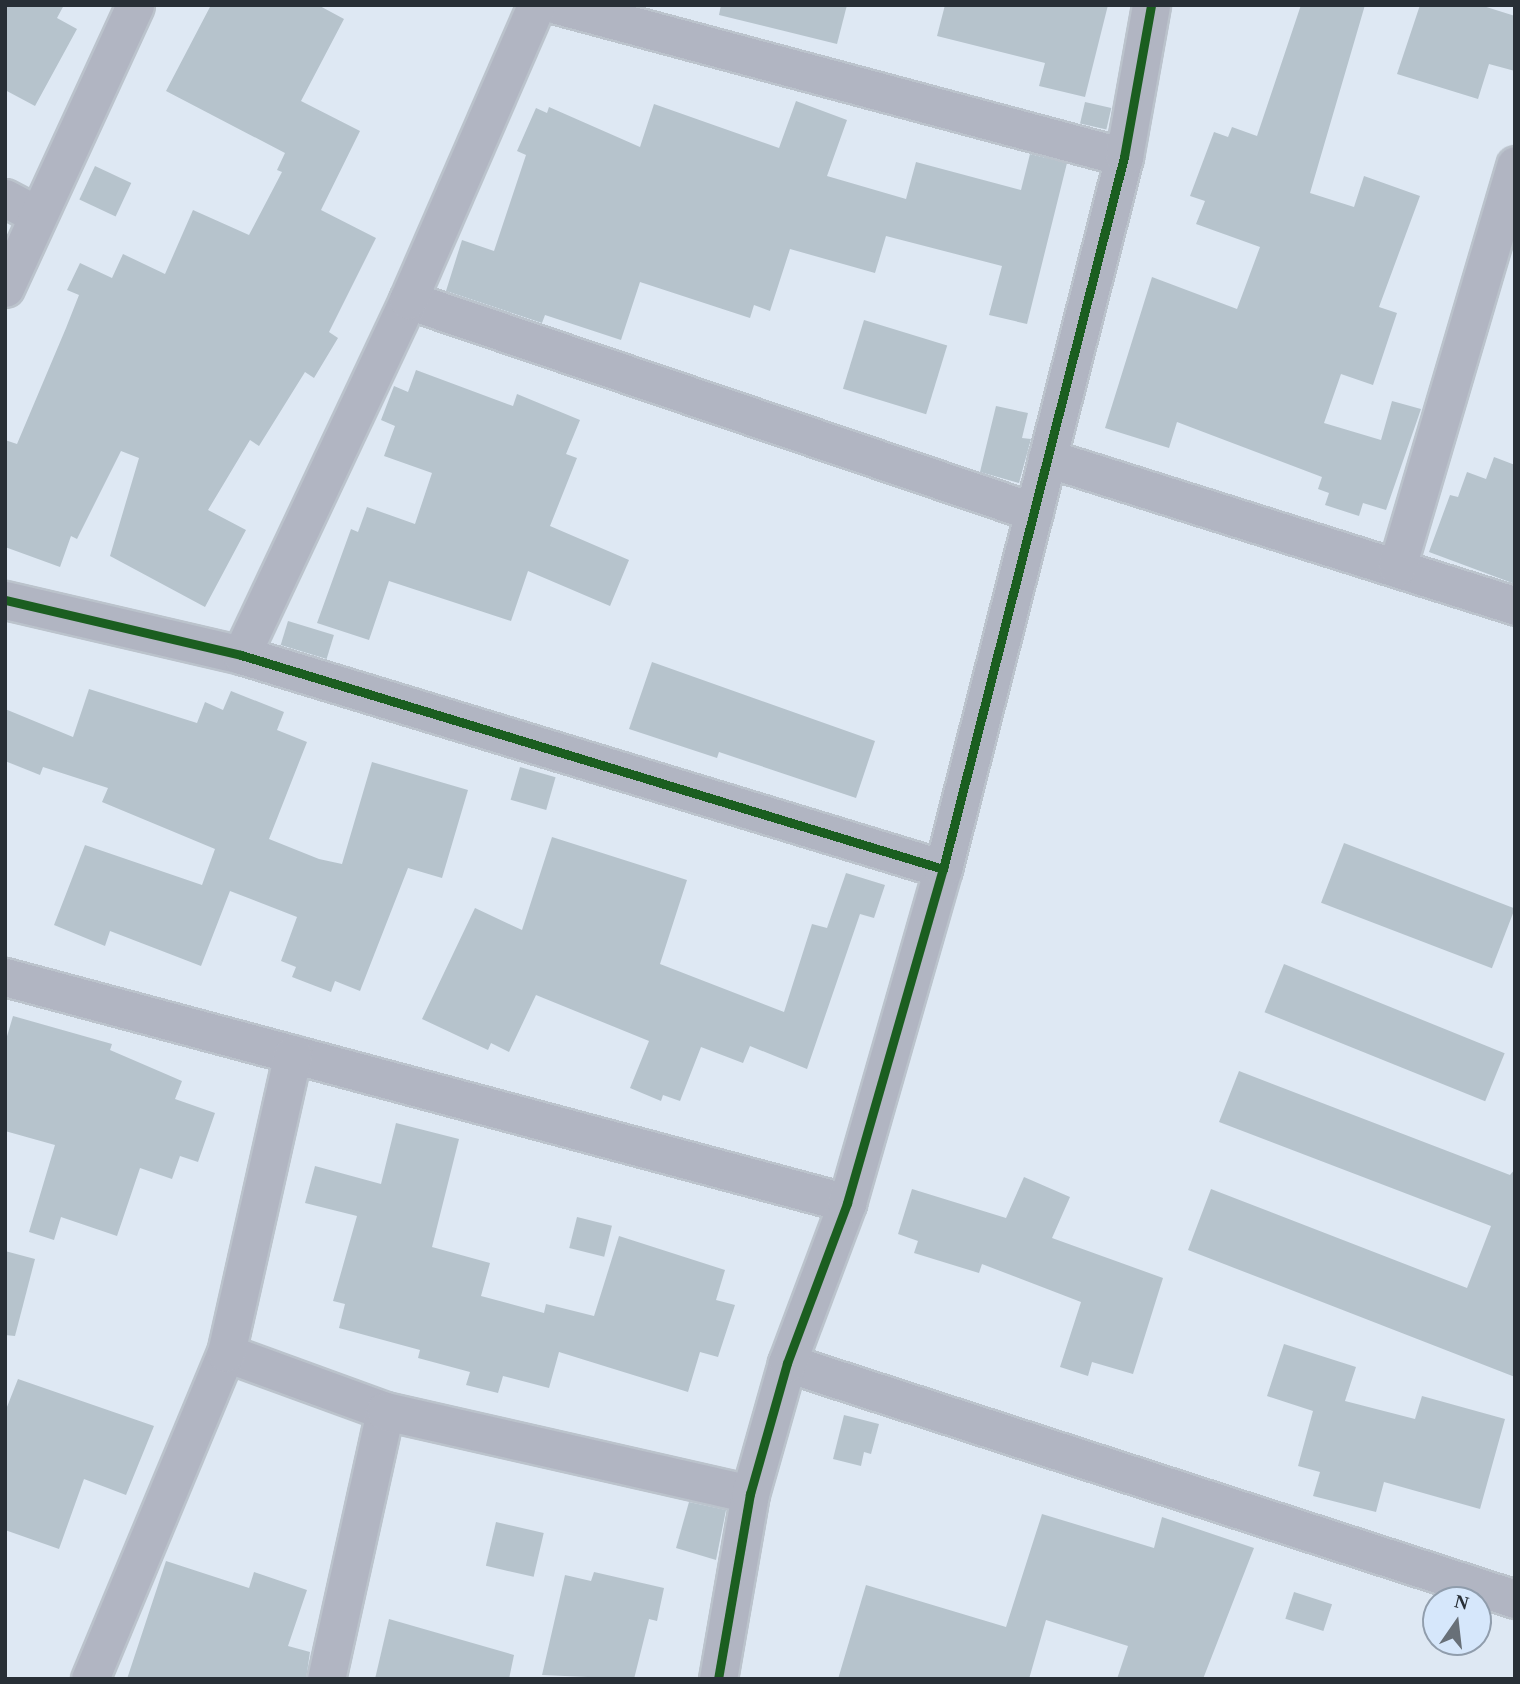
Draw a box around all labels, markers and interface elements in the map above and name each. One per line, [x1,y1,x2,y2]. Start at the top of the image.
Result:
north arrow [1422,1586,1492,1656]
text: N [1453,1590,1471,1614]

